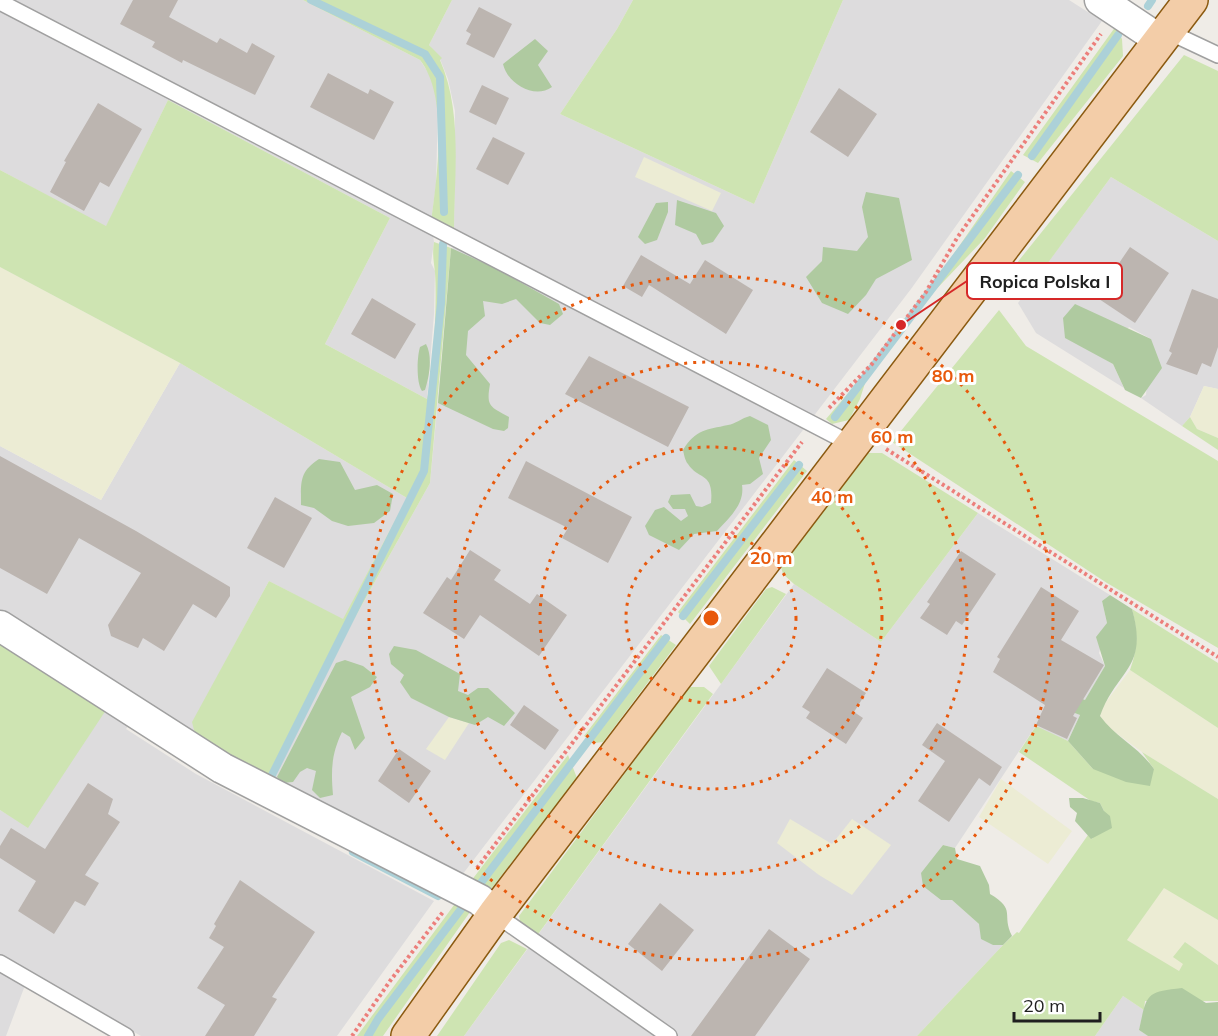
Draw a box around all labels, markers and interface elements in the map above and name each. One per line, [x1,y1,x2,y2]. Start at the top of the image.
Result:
callout: Ropica Polska I [967,263,1122,299]
text: Ropica Polska I [980,270,1111,293]
text: 80 m [932,364,974,387]
text: 60 m [871,425,913,448]
text: 40 m [811,485,853,508]
text: 20 m [750,546,792,569]
centre of rings [701,608,721,628]
scale bar [1014,985,1100,1023]
text: 20 m [1023,994,1065,1017]

